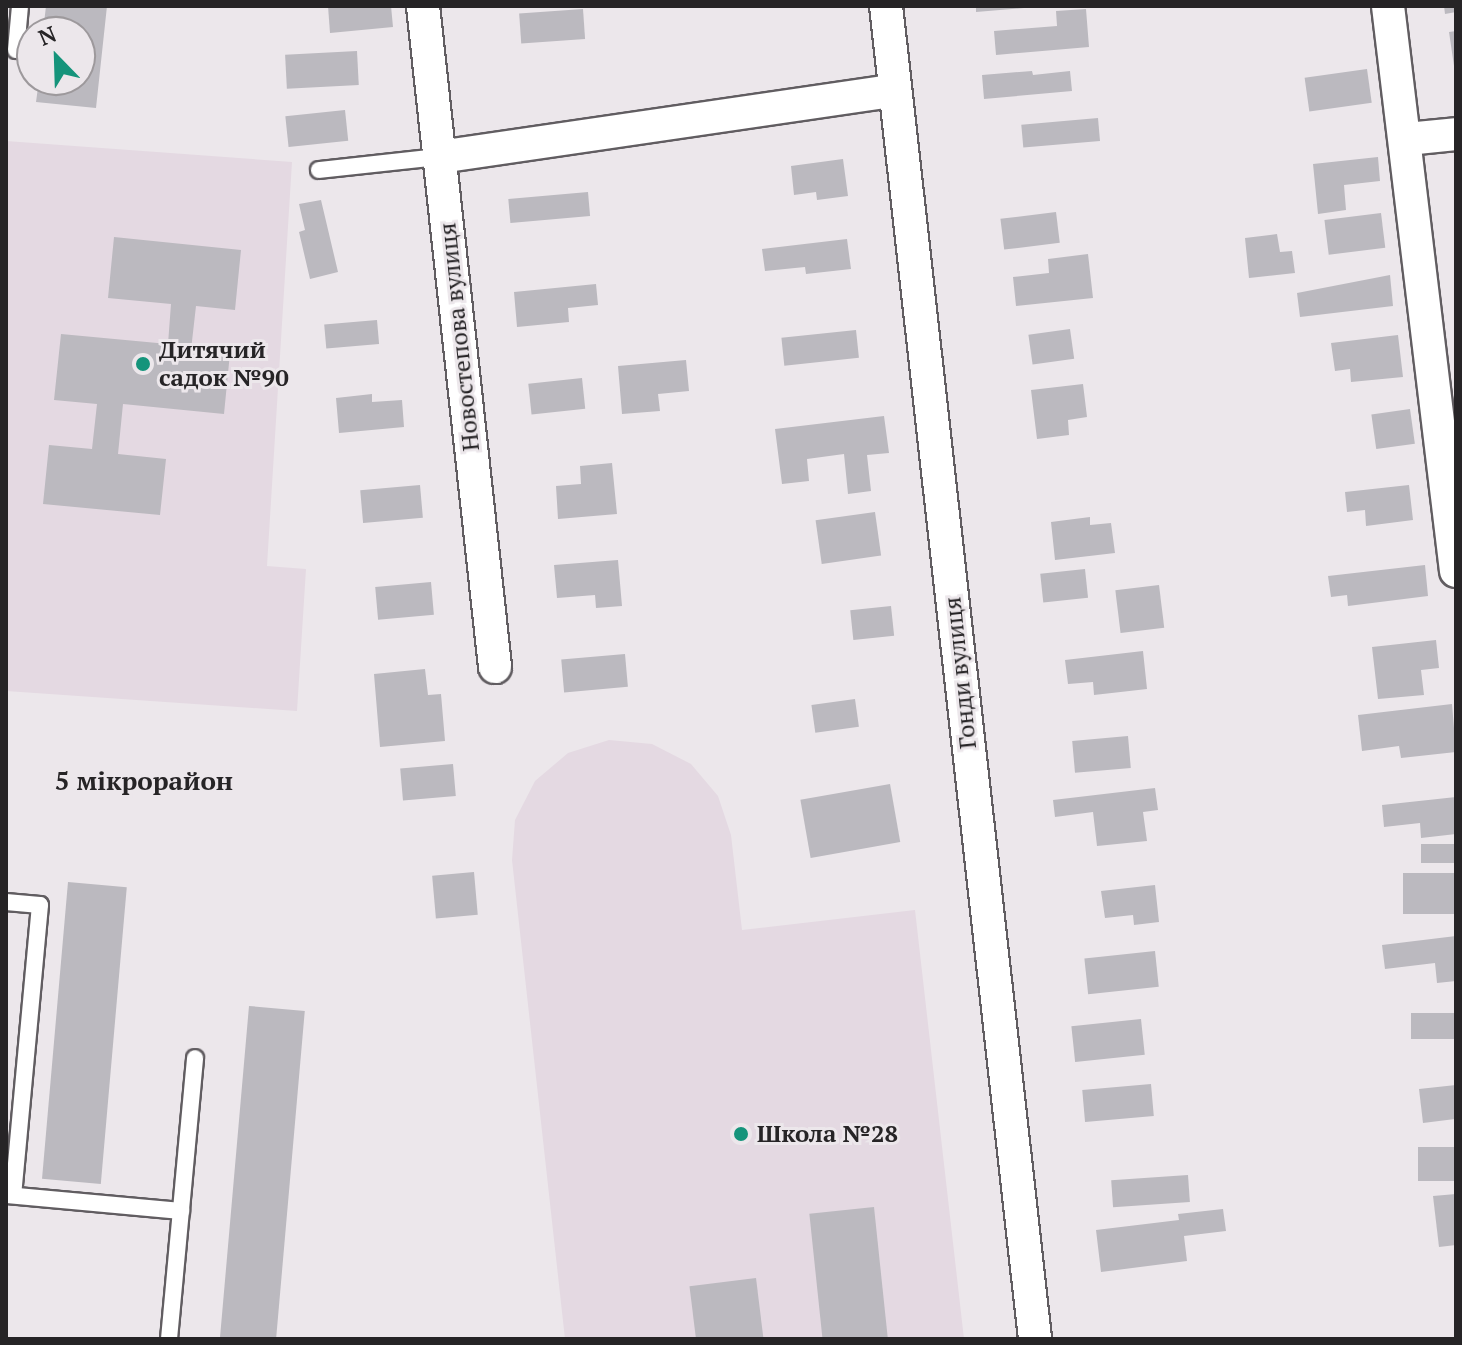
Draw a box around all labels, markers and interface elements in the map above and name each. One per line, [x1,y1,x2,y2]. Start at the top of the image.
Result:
north arrow [16,16,96,96]
text: N [34,19,61,52]
street label: Новостепова вулиця [433,221,485,453]
place label: Дитячий садок №90 [159,336,289,392]
marker: Дитячий садок №90 [134,355,152,373]
street label: Гонди вулиця [938,596,982,750]
district label: 5 мікрорайон [55,765,233,797]
place label: Школа №28 [757,1120,898,1148]
marker: Школа №28 [732,1125,750,1143]

